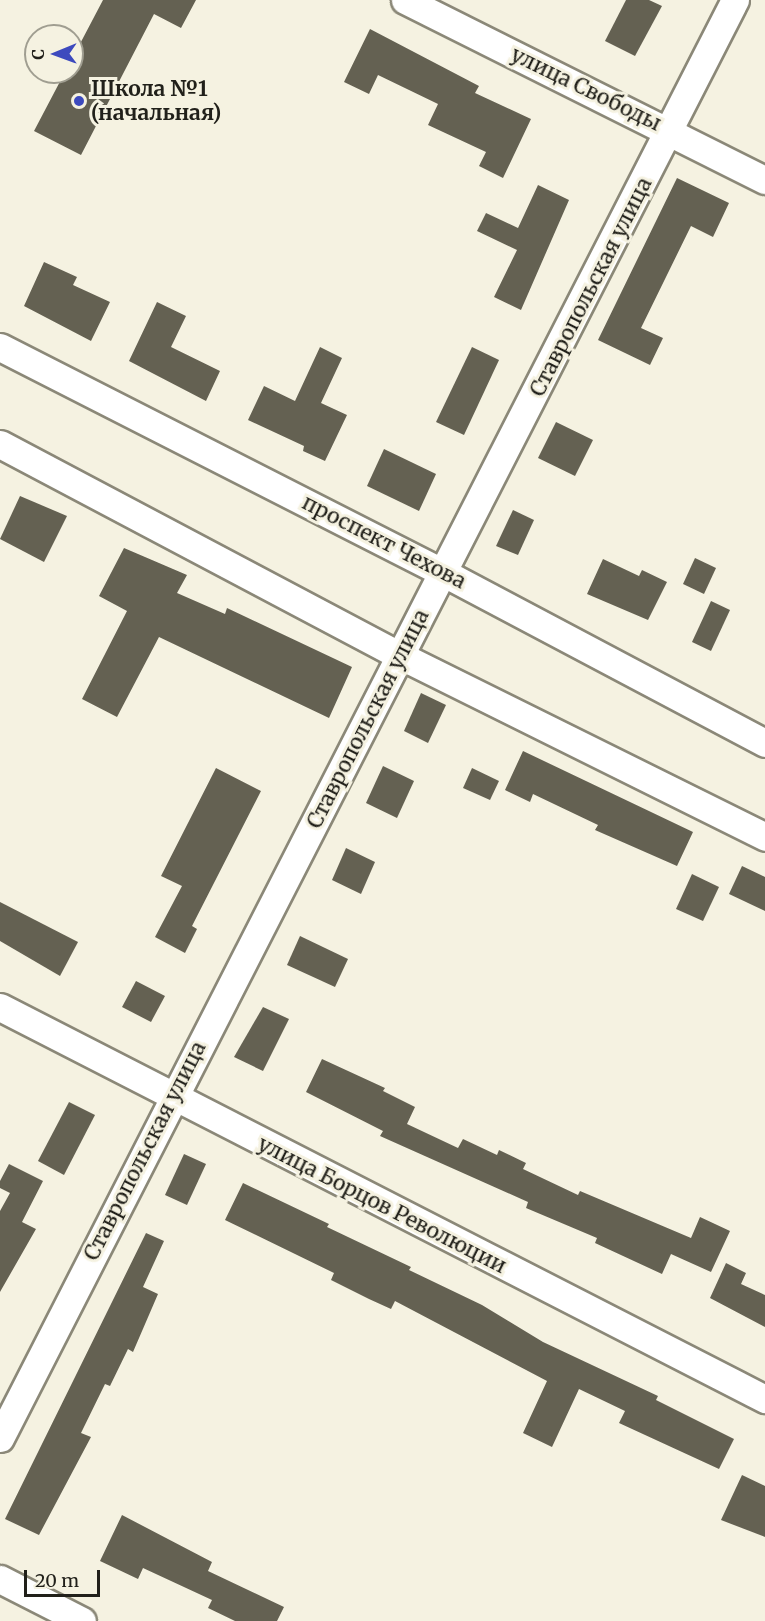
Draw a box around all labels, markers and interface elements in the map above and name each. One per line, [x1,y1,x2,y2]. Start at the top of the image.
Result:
north arrow [24,24,84,84]
street label: улица Свободы [507,42,665,136]
text: С [28,49,48,60]
place label: Школа №1 (начальная) [91,76,221,126]
marker: Школа №1 (начальная) [72,94,86,108]
street label: Ставропольская улица [525,173,657,401]
street label: проспект Чехова [298,490,470,594]
street label: Ставропольская улица [302,605,434,833]
street label: Ставропольская улица [79,1037,211,1265]
street label: улица Борцов Революции [254,1131,510,1279]
scale bar [27,1558,104,1596]
text: 20 m [35,1569,79,1592]

